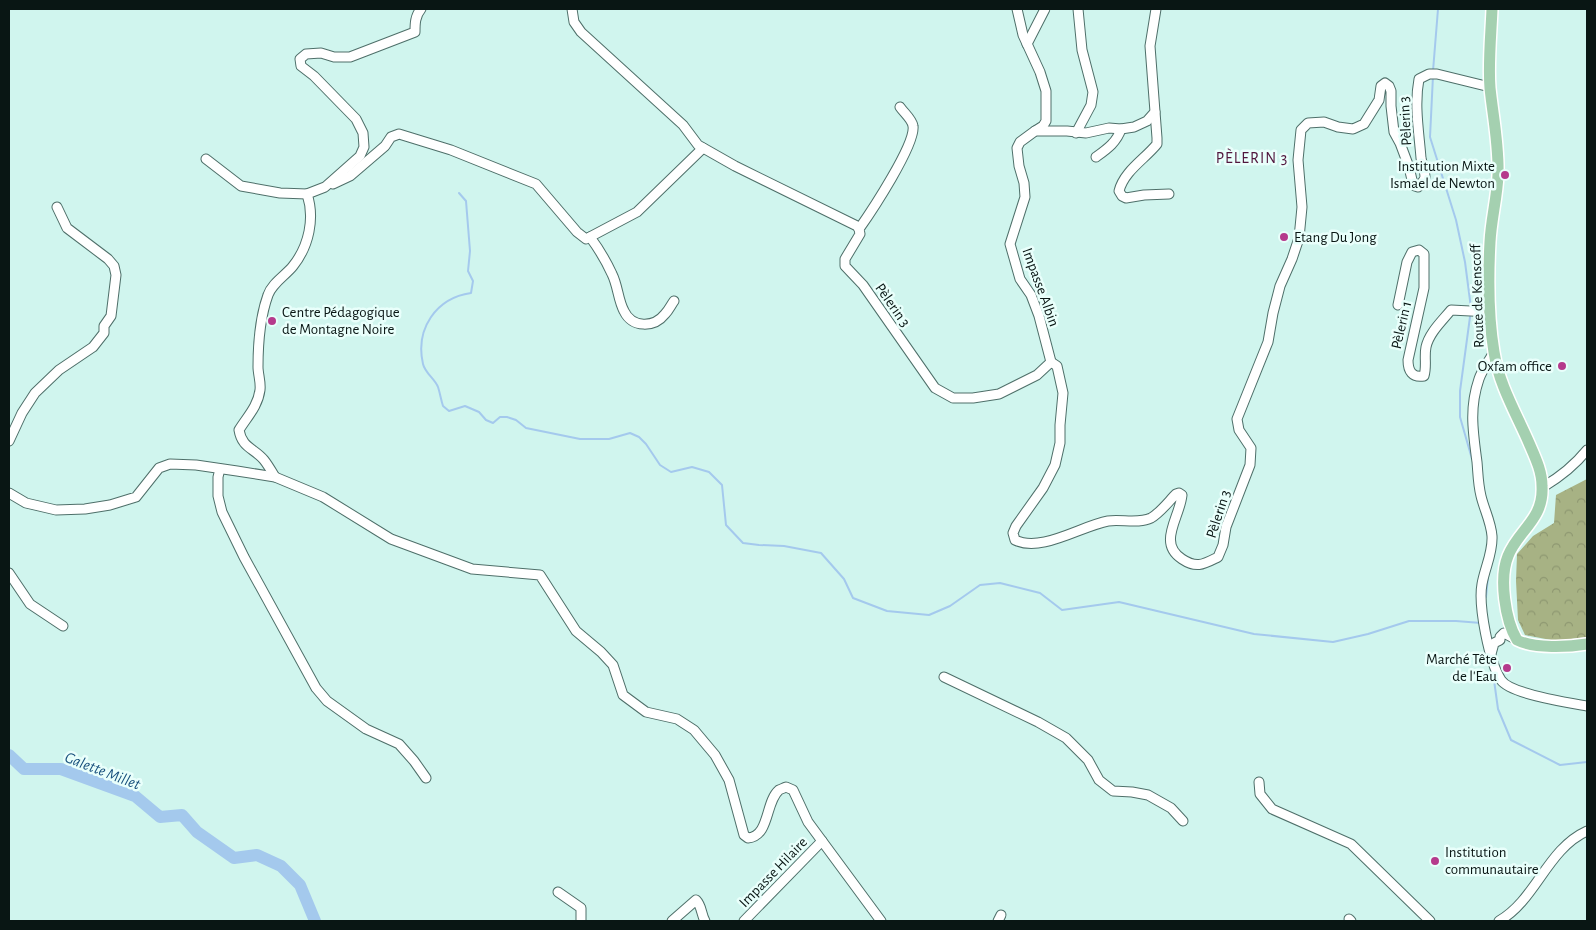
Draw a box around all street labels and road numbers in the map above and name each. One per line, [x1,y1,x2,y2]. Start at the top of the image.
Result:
street label: Pèlerin 3 [1397,96,1414,146]
street label: Route de Kenscoff [1468,242,1487,348]
street label: Impasse Albin [1019,246,1062,328]
street label: Pèlerin 3 [872,281,913,330]
street label: Pèlerin 1 [1389,300,1414,350]
street label: Pèlerin 3 [1204,488,1233,540]
street label: Impasse Hilaire [736,834,810,910]

